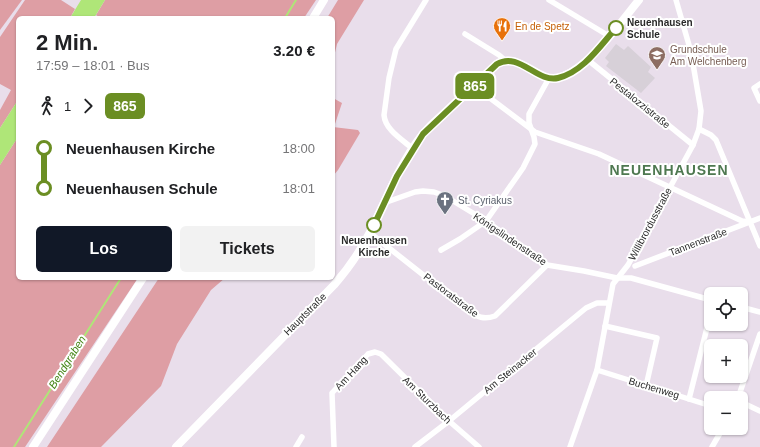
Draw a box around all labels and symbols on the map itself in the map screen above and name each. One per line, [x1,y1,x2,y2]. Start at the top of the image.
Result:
restaurant icon: En de Spetz [492,16,512,41]
place label: Neuenhausen Schule [627,17,693,40]
marker: Neuenhausen Schule [608,20,624,36]
place label: En de Spetz [515,21,569,32]
place label: Grundschule Am Welchenberg [670,44,747,67]
school or university icon: Grundschule Am Welchenberg [647,45,667,70]
line badge: 865 [452,73,498,99]
street label: Pestalozzistraße [608,75,673,131]
district label: NEUENHAUSEN [609,162,729,178]
street label: Willibrordusstraße [626,185,674,262]
church icon: St. Cyriakus [435,190,455,215]
place label: St. Cyriakus [458,195,512,206]
street label: Königslindenstraße [471,211,549,268]
marker: Neuenhausen Kirche [366,217,382,233]
street label: Tannenstraße [667,226,729,258]
place label: Neuenhausen Kirche [341,235,407,258]
street label: Pastoratstraße [421,271,481,319]
street label: Hauptstraße [282,290,329,337]
water label: Bendgraben [46,333,88,391]
street label: Am Steinacker [481,346,539,396]
street label: Am Hang [333,354,369,392]
street label: Am Sturzbach [401,374,453,426]
street label: Buchenweg [627,375,681,401]

